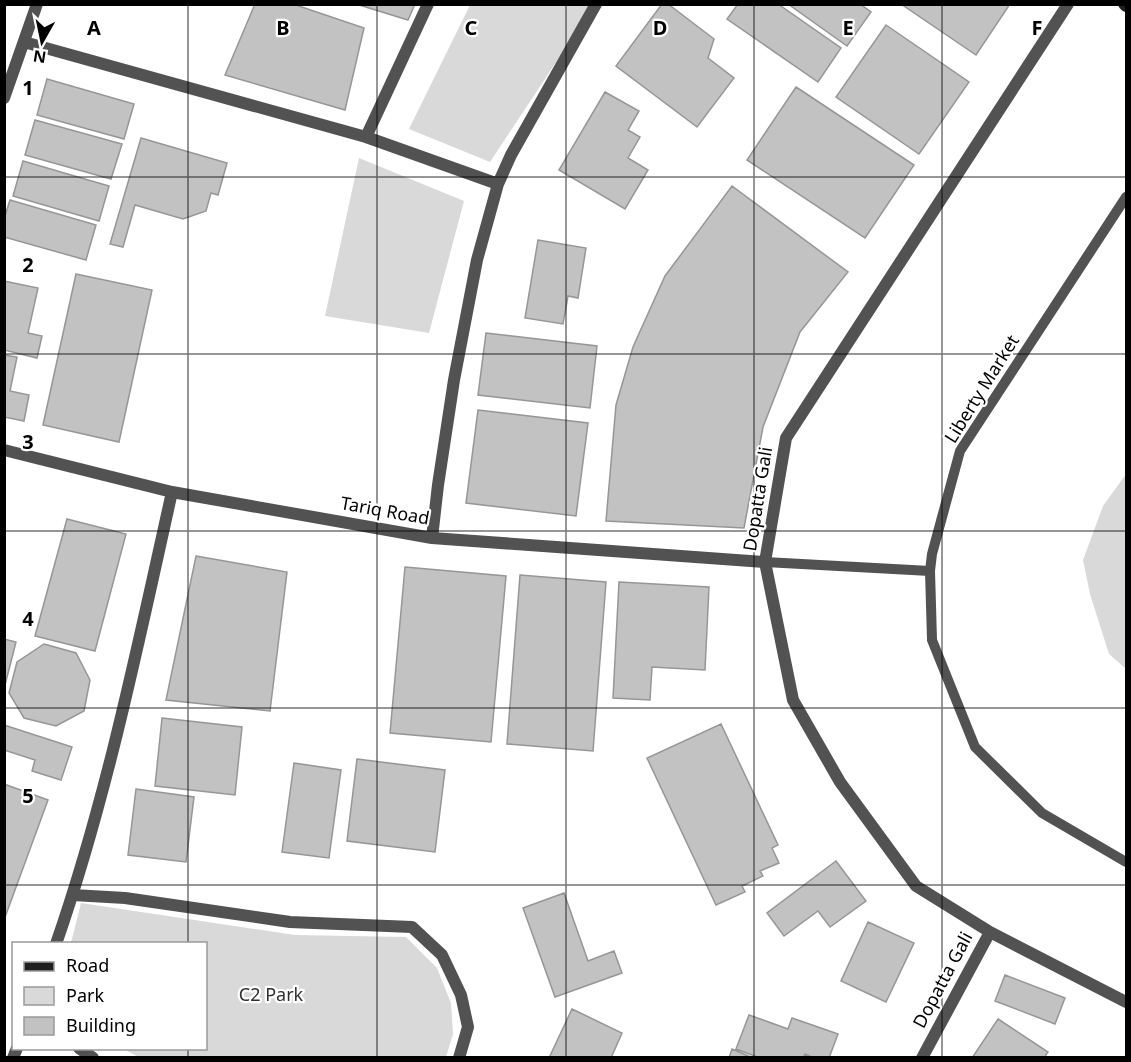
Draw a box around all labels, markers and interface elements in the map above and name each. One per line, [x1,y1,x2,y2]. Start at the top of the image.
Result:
north arrow [12,12,72,72]
text: A [87,14,101,41]
text: B [276,14,290,41]
text: C [465,14,478,41]
text: D [653,14,667,41]
text: E [842,14,854,41]
text: F [1032,14,1042,41]
text: N [32,45,48,69]
text: 1 [22,74,34,101]
text: 2 [22,251,34,278]
street label: Liberty Market [938,329,1024,447]
text: 3 [22,428,34,455]
street label: Dopatta Gali [737,445,777,553]
street label: Tariq Road [339,490,431,530]
text: 4 [22,605,34,632]
text: 5 [22,782,34,809]
street label: Dopatta Gali [907,927,977,1032]
legend [12,942,207,1050]
text: Road [66,953,109,977]
park label: C2 Park [239,982,304,1006]
text: Park [66,983,104,1007]
text: Building [66,1013,136,1037]

